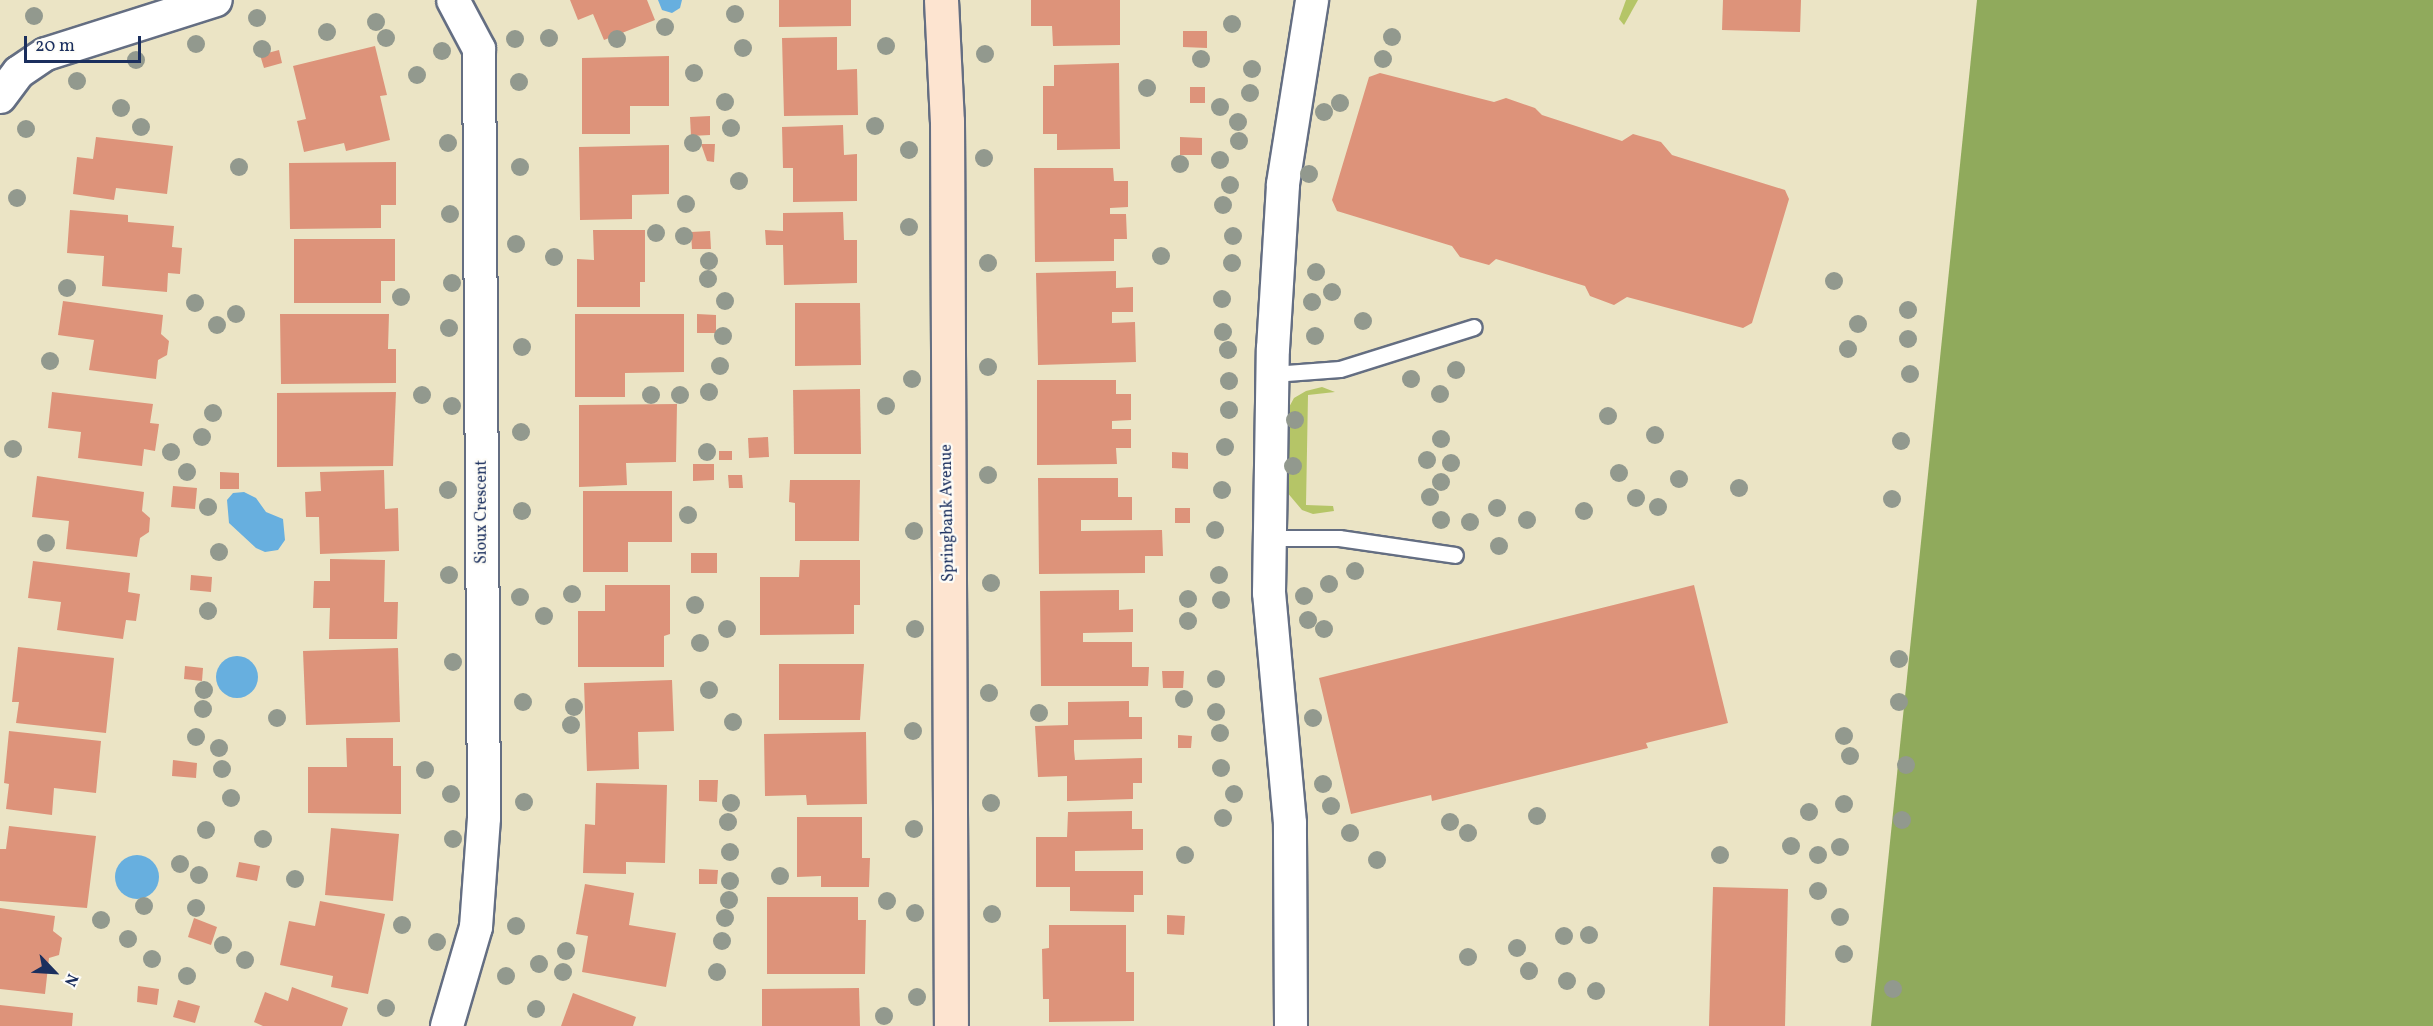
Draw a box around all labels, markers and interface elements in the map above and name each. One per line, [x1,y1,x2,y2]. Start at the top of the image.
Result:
scale bar [27,24,144,62]
text: 20 m [35,34,75,59]
street label: Springbank Avenue [937,444,959,582]
street label: Sioux Crescent [472,460,492,564]
north arrow [24,942,84,1002]
text: N [58,970,83,990]

